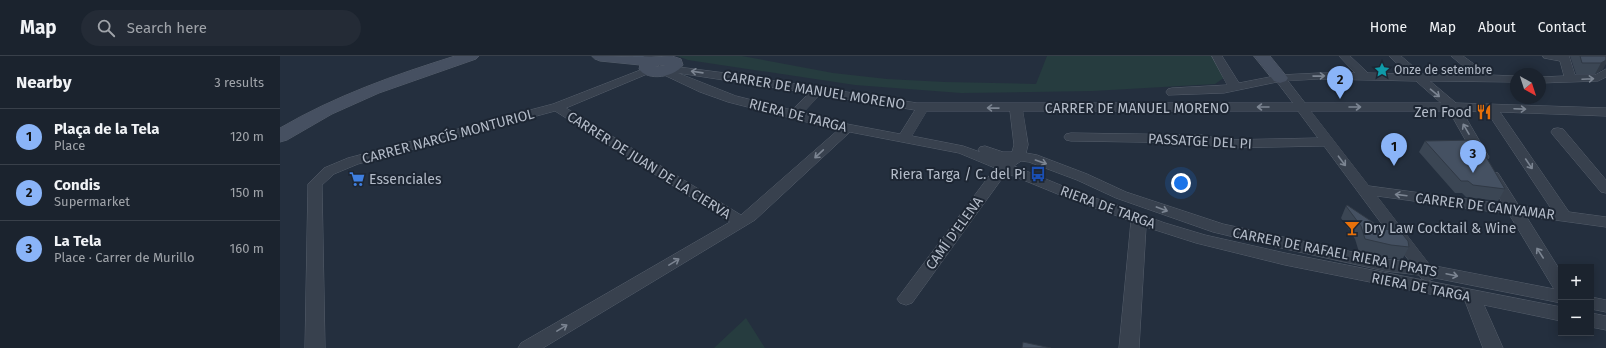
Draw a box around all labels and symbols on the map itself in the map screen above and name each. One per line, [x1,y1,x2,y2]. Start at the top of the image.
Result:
place icon: Onze de setembre [1373,61,1391,79]
place label: Onze de setembre [1394,63,1492,77]
pin: 2 [1327,66,1353,99]
one-way arrow [691,68,704,76]
street label: CARRER DE MANUEL MORENO [722,68,906,113]
north arrow [1510,68,1546,104]
one-way arrow [1312,72,1325,80]
one-way arrow [1581,75,1594,82]
one-way arrow [1430,88,1440,97]
street label: RIERA DE TARGA [747,95,849,136]
street label: CARRER DE MANUEL MORENO [1045,100,1229,117]
one-way arrow [1348,103,1361,111]
restaurant icon: Zen Food [1475,103,1493,121]
street label: CARRER NARCÍS MONTURIOL [360,104,536,168]
one-way arrow [987,104,1000,112]
one-way arrow [1257,104,1270,111]
place label: Zen Food [1414,104,1472,121]
one-way arrow [1513,105,1526,113]
street label: CARRER DE JUAN DE LA CIERVA [564,108,734,223]
one-way arrow [1461,124,1469,136]
street label: PASSATGE DEL PI [1148,130,1252,153]
pin: 1 [1381,133,1407,166]
pin: 3 [1460,140,1486,173]
one-way arrow [814,149,824,158]
one-way arrow [1338,155,1346,166]
one-way arrow [1035,158,1047,166]
one-way arrow [1525,158,1533,169]
bus stop icon: Riera Targa / C. del Pi [1029,165,1047,183]
place label: Riera Targa / C. del Pi [890,166,1026,183]
supermarket icon: Essenciales [348,170,366,188]
place label: Essenciales [369,171,442,188]
your location [1171,173,1191,193]
street label: RIERA DE TARGA [1058,182,1158,233]
street label: CARRER DE CANYAMAR [1414,189,1556,224]
one-way arrow [1395,191,1408,198]
street label: CAMÍ D'ELENA [921,193,987,273]
one-way arrow [1155,206,1167,214]
bar icon: Dry Law Cocktail & Wine [1343,219,1361,237]
place label: Dry Law Cocktail & Wine [1364,220,1516,237]
street label: CARRER DE RAFAEL RIERA I PRATS [1231,224,1439,281]
one-way arrow [1536,248,1544,259]
one-way arrow [668,258,680,266]
street label: RIERA DE TARGA [1370,270,1472,305]
one-way arrow [1445,271,1458,279]
one-way arrow [556,324,568,332]

